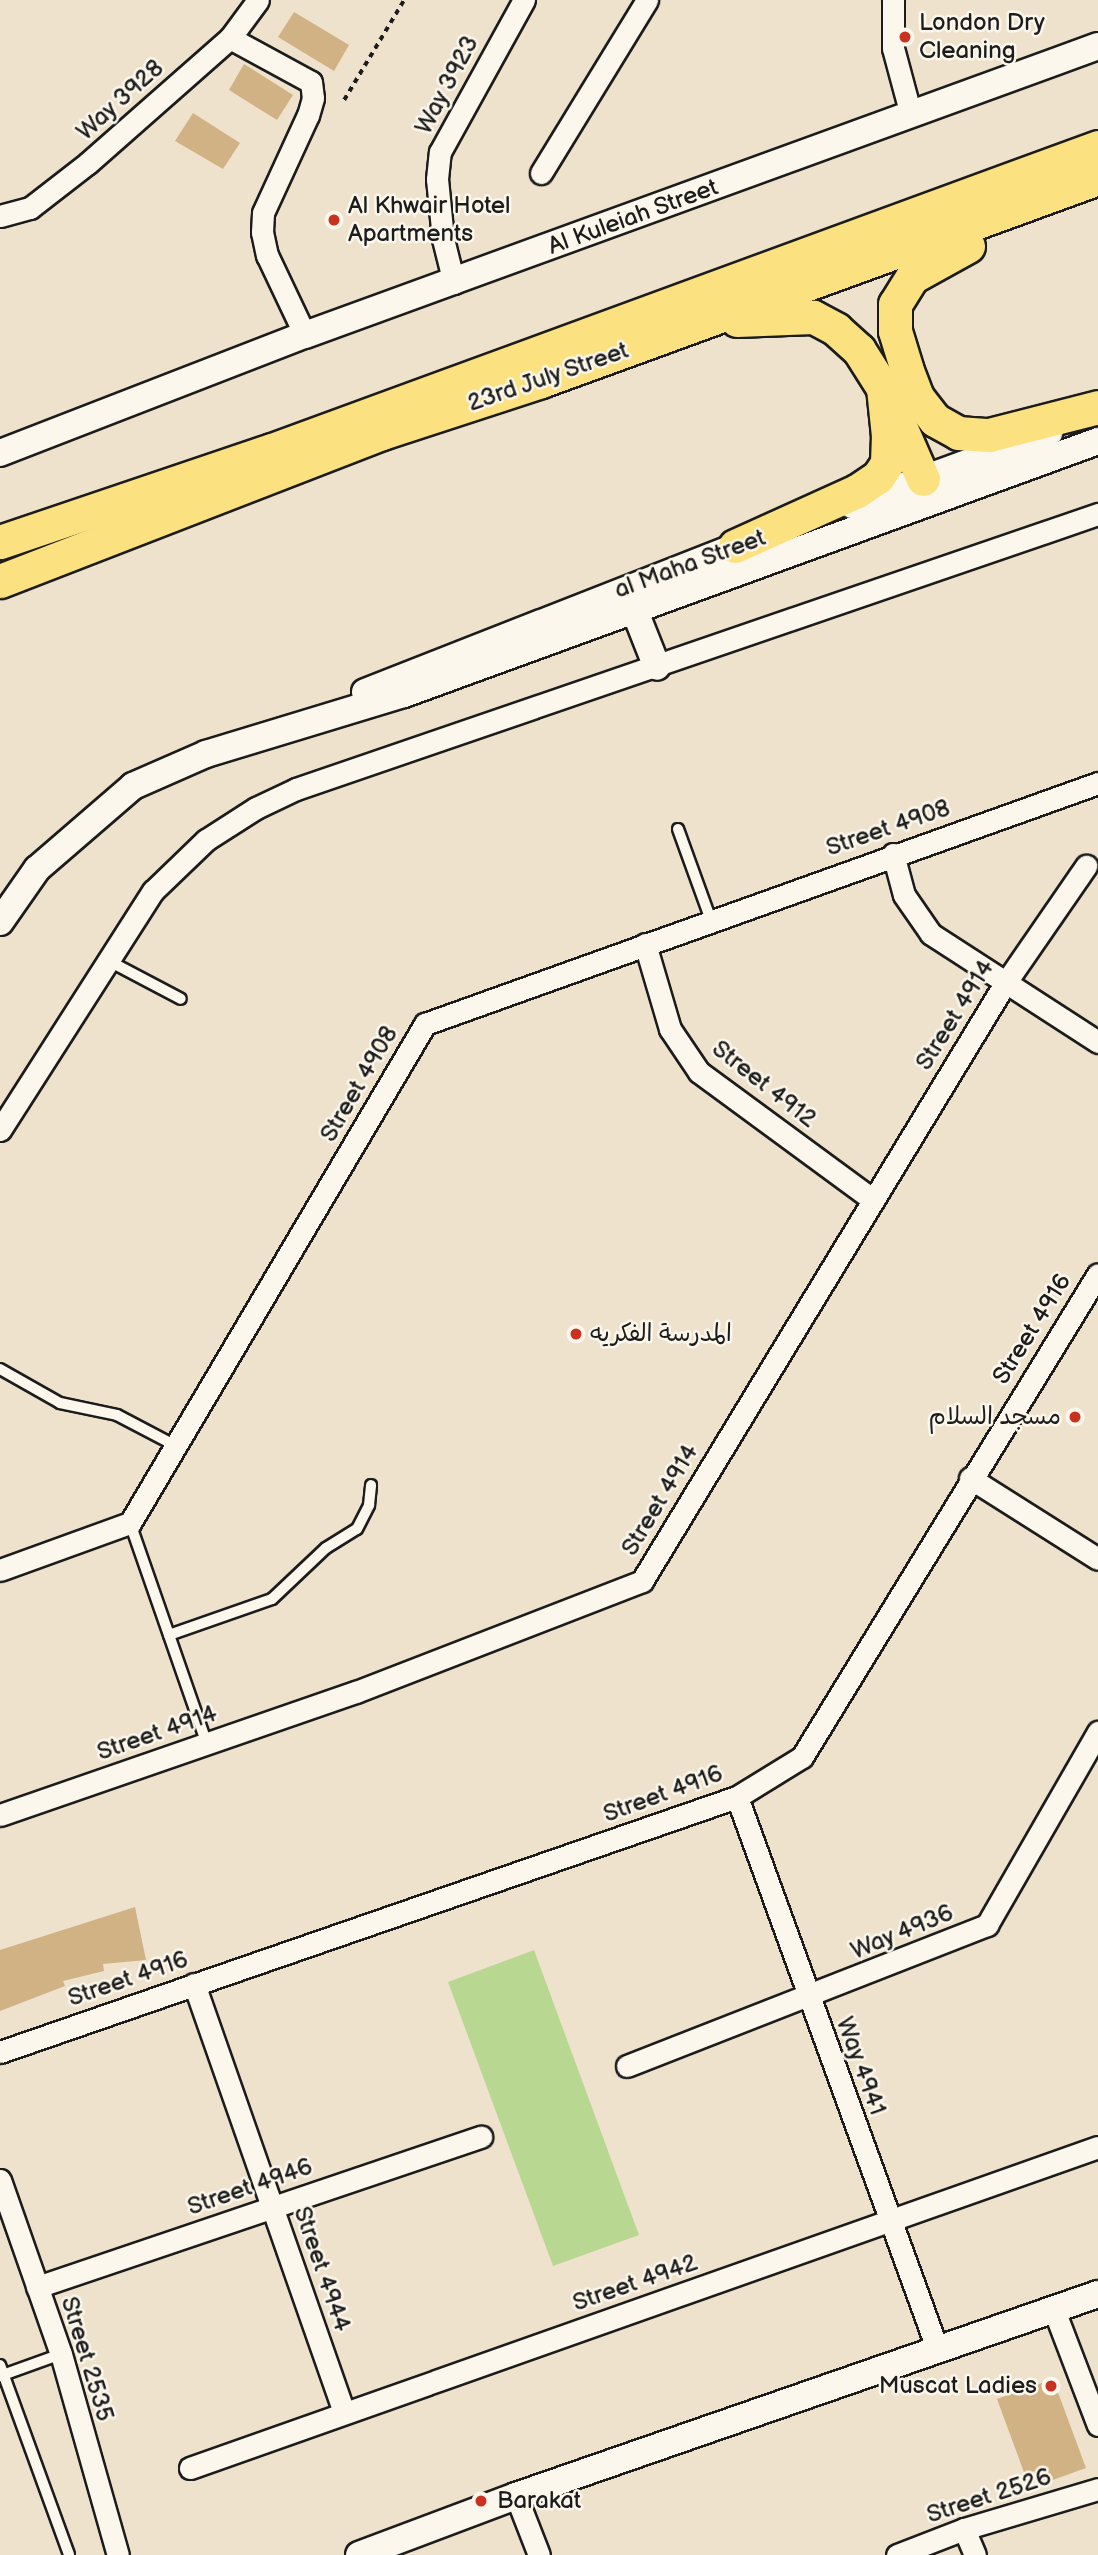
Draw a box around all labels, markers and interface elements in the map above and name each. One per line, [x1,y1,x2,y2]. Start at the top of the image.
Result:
place label: London Dry Cleaning [919,9,1045,65]
marker: London Dry Cleaning [897,29,913,45]
street label: Way 3923 [409,30,485,140]
street label: Way 3928 [70,53,170,147]
street label: Al Kuleiah Street [544,173,722,261]
place label: Al Khwair Hotel Apartments [348,192,510,248]
marker: Al Khwair Hotel Apartments [326,212,342,228]
street label: 23rd July Street [462,336,634,418]
street label: al Maha Street [610,523,770,605]
street label: Street 4908 [822,793,954,863]
street label: Street 4914 [910,954,1000,1076]
street label: Street 4908 [314,1021,404,1147]
street label: Street 4912 [706,1034,822,1134]
street label: Street 4916 [987,1268,1077,1390]
place label: المدرسة الفكريه [590,1320,732,1348]
marker: المدرسة الفكريه [568,1326,584,1342]
place label: مسجد السلام [929,1403,1061,1431]
marker: مسجد السلام [1067,1409,1083,1425]
street label: Street 4914 [616,1439,704,1561]
street label: Street 4914 [93,1699,221,1767]
street label: Street 4916 [599,1759,727,1829]
street label: Way 4936 [846,1898,958,1966]
street label: Street 4916 [64,1945,192,2013]
street label: Way 4941 [830,2012,892,2120]
street label: Street 4946 [184,2152,316,2222]
street label: Street 4944 [287,2203,357,2335]
street label: Street 4942 [569,2248,701,2318]
street label: Street 2535 [54,2293,120,2425]
place label: Muscat Ladies [879,2372,1037,2400]
marker: Muscat Ladies [1043,2378,1059,2394]
street label: Street 2526 [923,2462,1055,2530]
place label: Barakat [497,2487,581,2515]
marker: Barakat [471,2491,491,2511]

